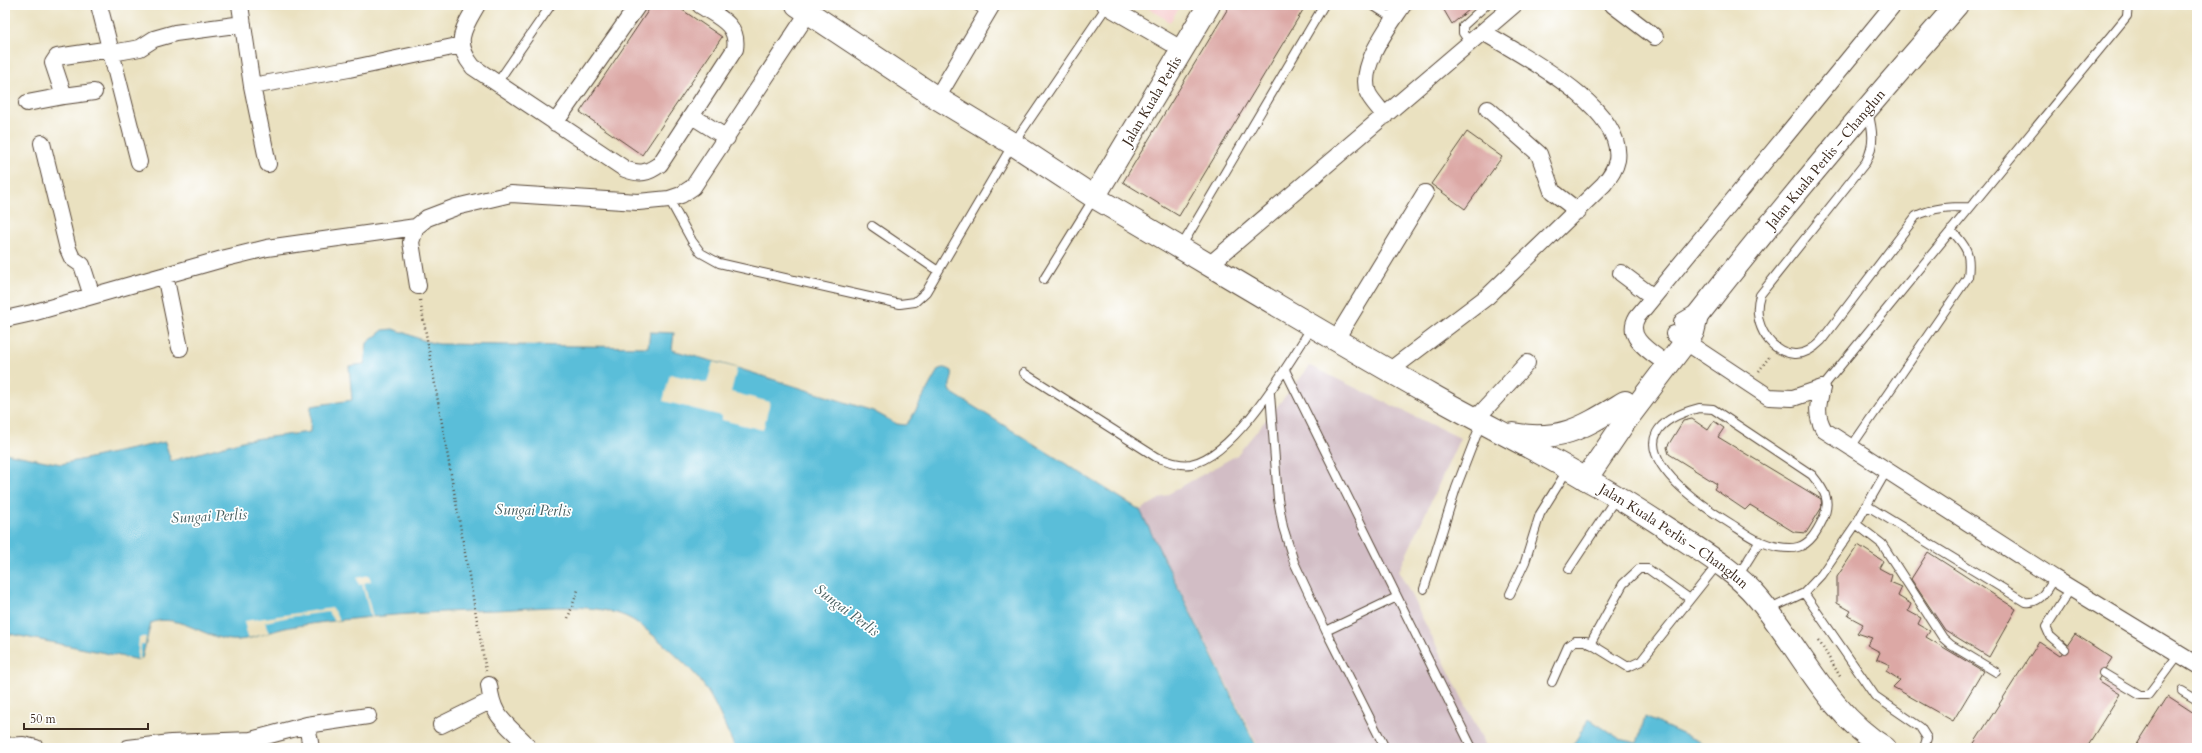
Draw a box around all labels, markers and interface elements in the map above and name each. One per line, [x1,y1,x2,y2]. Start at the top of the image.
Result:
street label: Jalan Kuala Perlis [1117,52,1186,151]
street label: Jalan Kuala Perlis – Changlun [1760,85,1889,234]
street label: Jalan Kuala Perlis – Changlun [1594,478,1753,593]
water label: Sungai Perlis [495,499,571,521]
water label: Sungai Perlis [170,504,248,528]
water label: Sungai Perlis [810,579,884,641]
scale bar [24,705,148,731]
text: 50 m [30,711,57,727]

